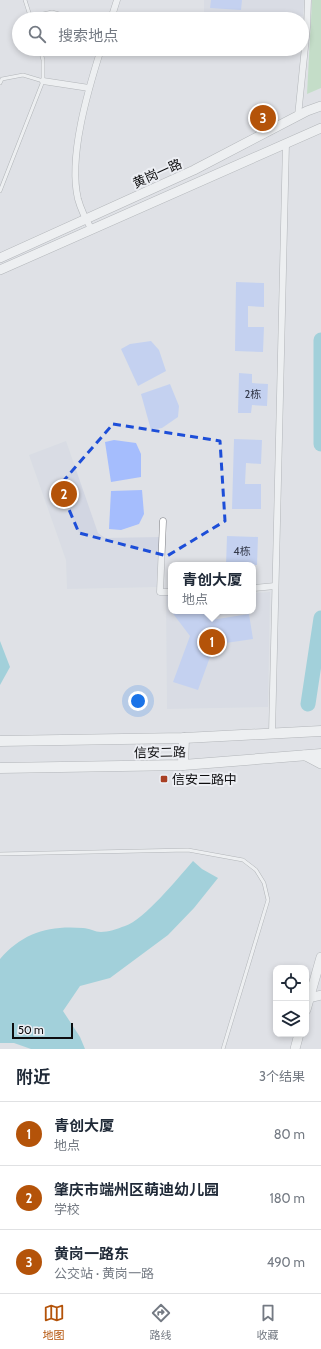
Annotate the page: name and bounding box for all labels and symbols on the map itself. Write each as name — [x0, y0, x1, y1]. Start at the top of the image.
pin: 3 — [250, 103, 276, 133]
street label: 黄岗一路 — [130, 155, 184, 191]
house number: 2栋 — [245, 387, 261, 401]
pin: 2 — [51, 479, 77, 509]
house number: 4栋 — [233, 544, 251, 558]
pin: 1 — [199, 627, 225, 657]
your location — [128, 691, 148, 711]
street label: 信安二路 — [134, 744, 186, 760]
place label: 信安二路中 — [172, 771, 237, 787]
marker: 信安二路中 — [159, 774, 169, 784]
scale bar — [12, 1021, 73, 1040]

